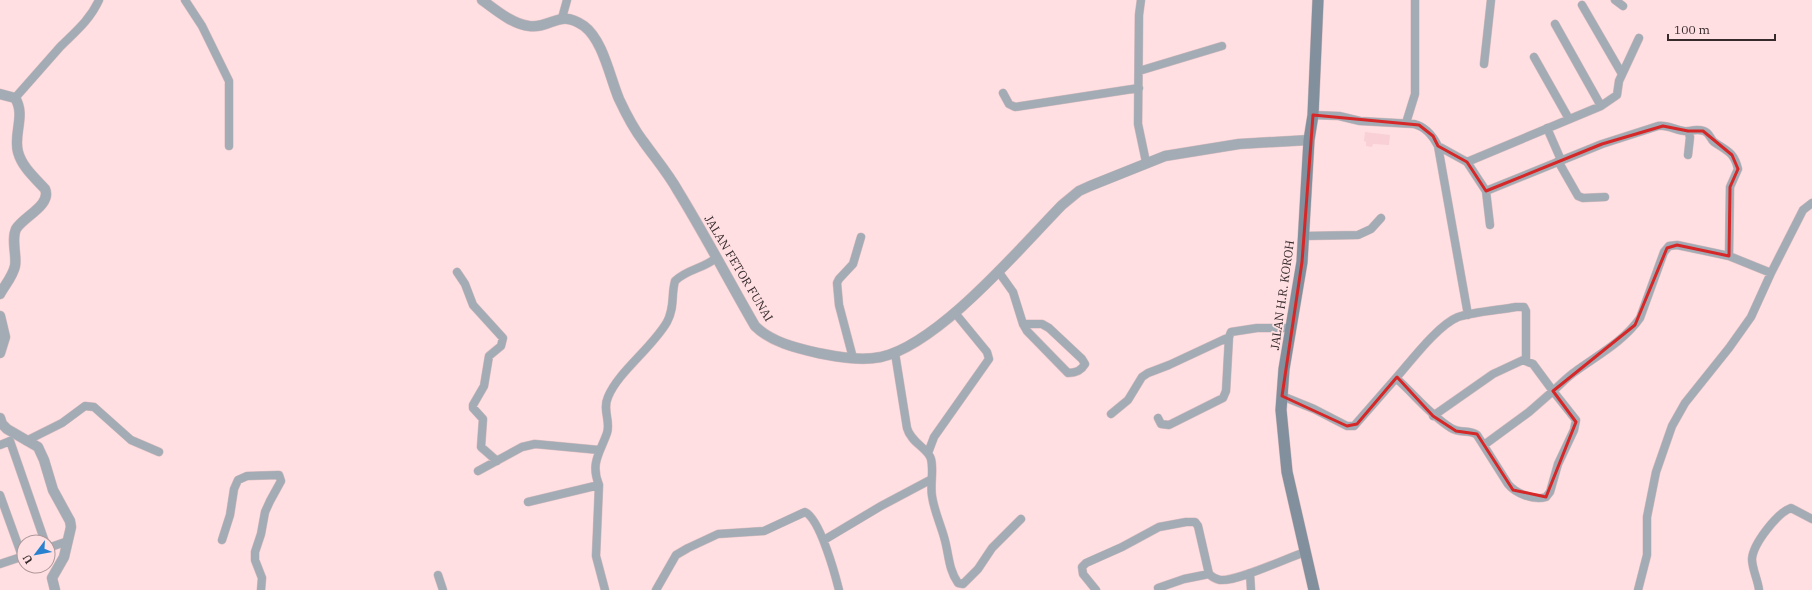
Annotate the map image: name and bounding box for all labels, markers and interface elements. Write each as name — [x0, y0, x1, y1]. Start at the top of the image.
scale bar — [1668, 16, 1775, 42]
text: 100 m — [1674, 22, 1710, 37]
street label: JALAN FETOR FUNAI — [701, 212, 777, 324]
street label: JALAN H.R. KOROH — [1267, 239, 1297, 351]
north arrow — [16, 534, 56, 574]
text: U — [19, 552, 36, 567]

